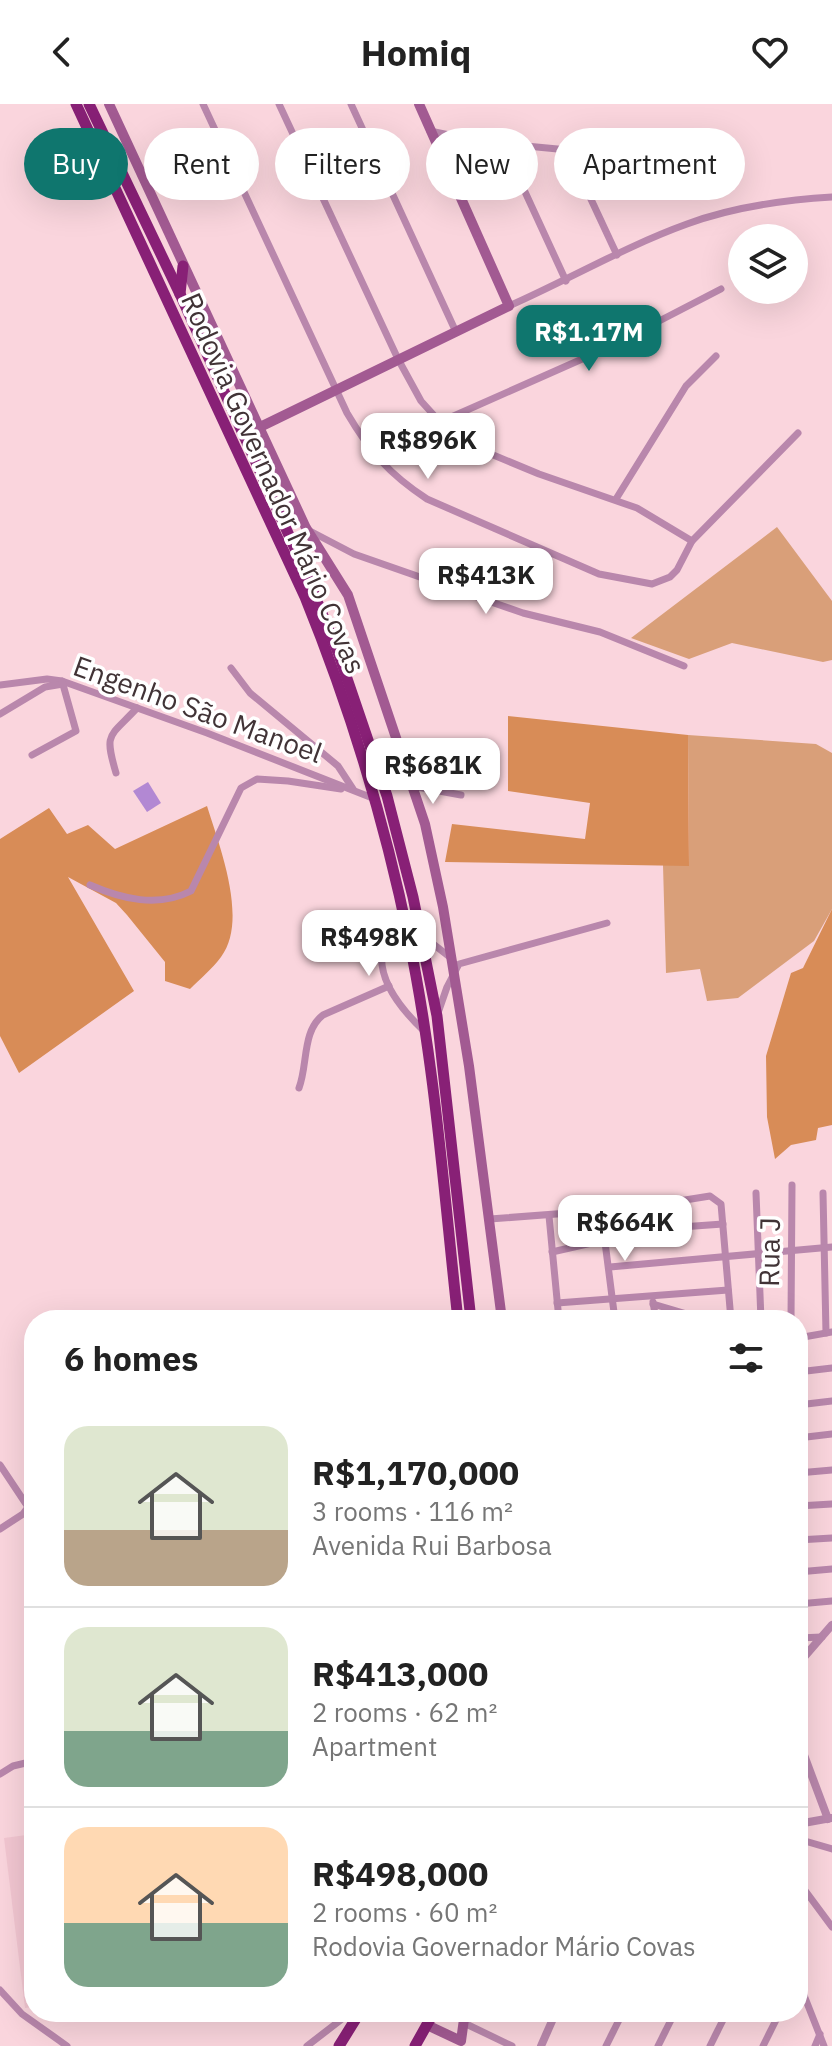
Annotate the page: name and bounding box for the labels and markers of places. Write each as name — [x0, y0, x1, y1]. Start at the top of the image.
pin: R$1.17M — [515, 305, 663, 373]
pin: R$896K — [363, 413, 493, 481]
pin: R$413K — [421, 548, 551, 616]
pin: R$681K — [368, 738, 498, 806]
pin: R$498K — [304, 910, 434, 978]
pin: R$664K — [560, 1195, 690, 1263]

